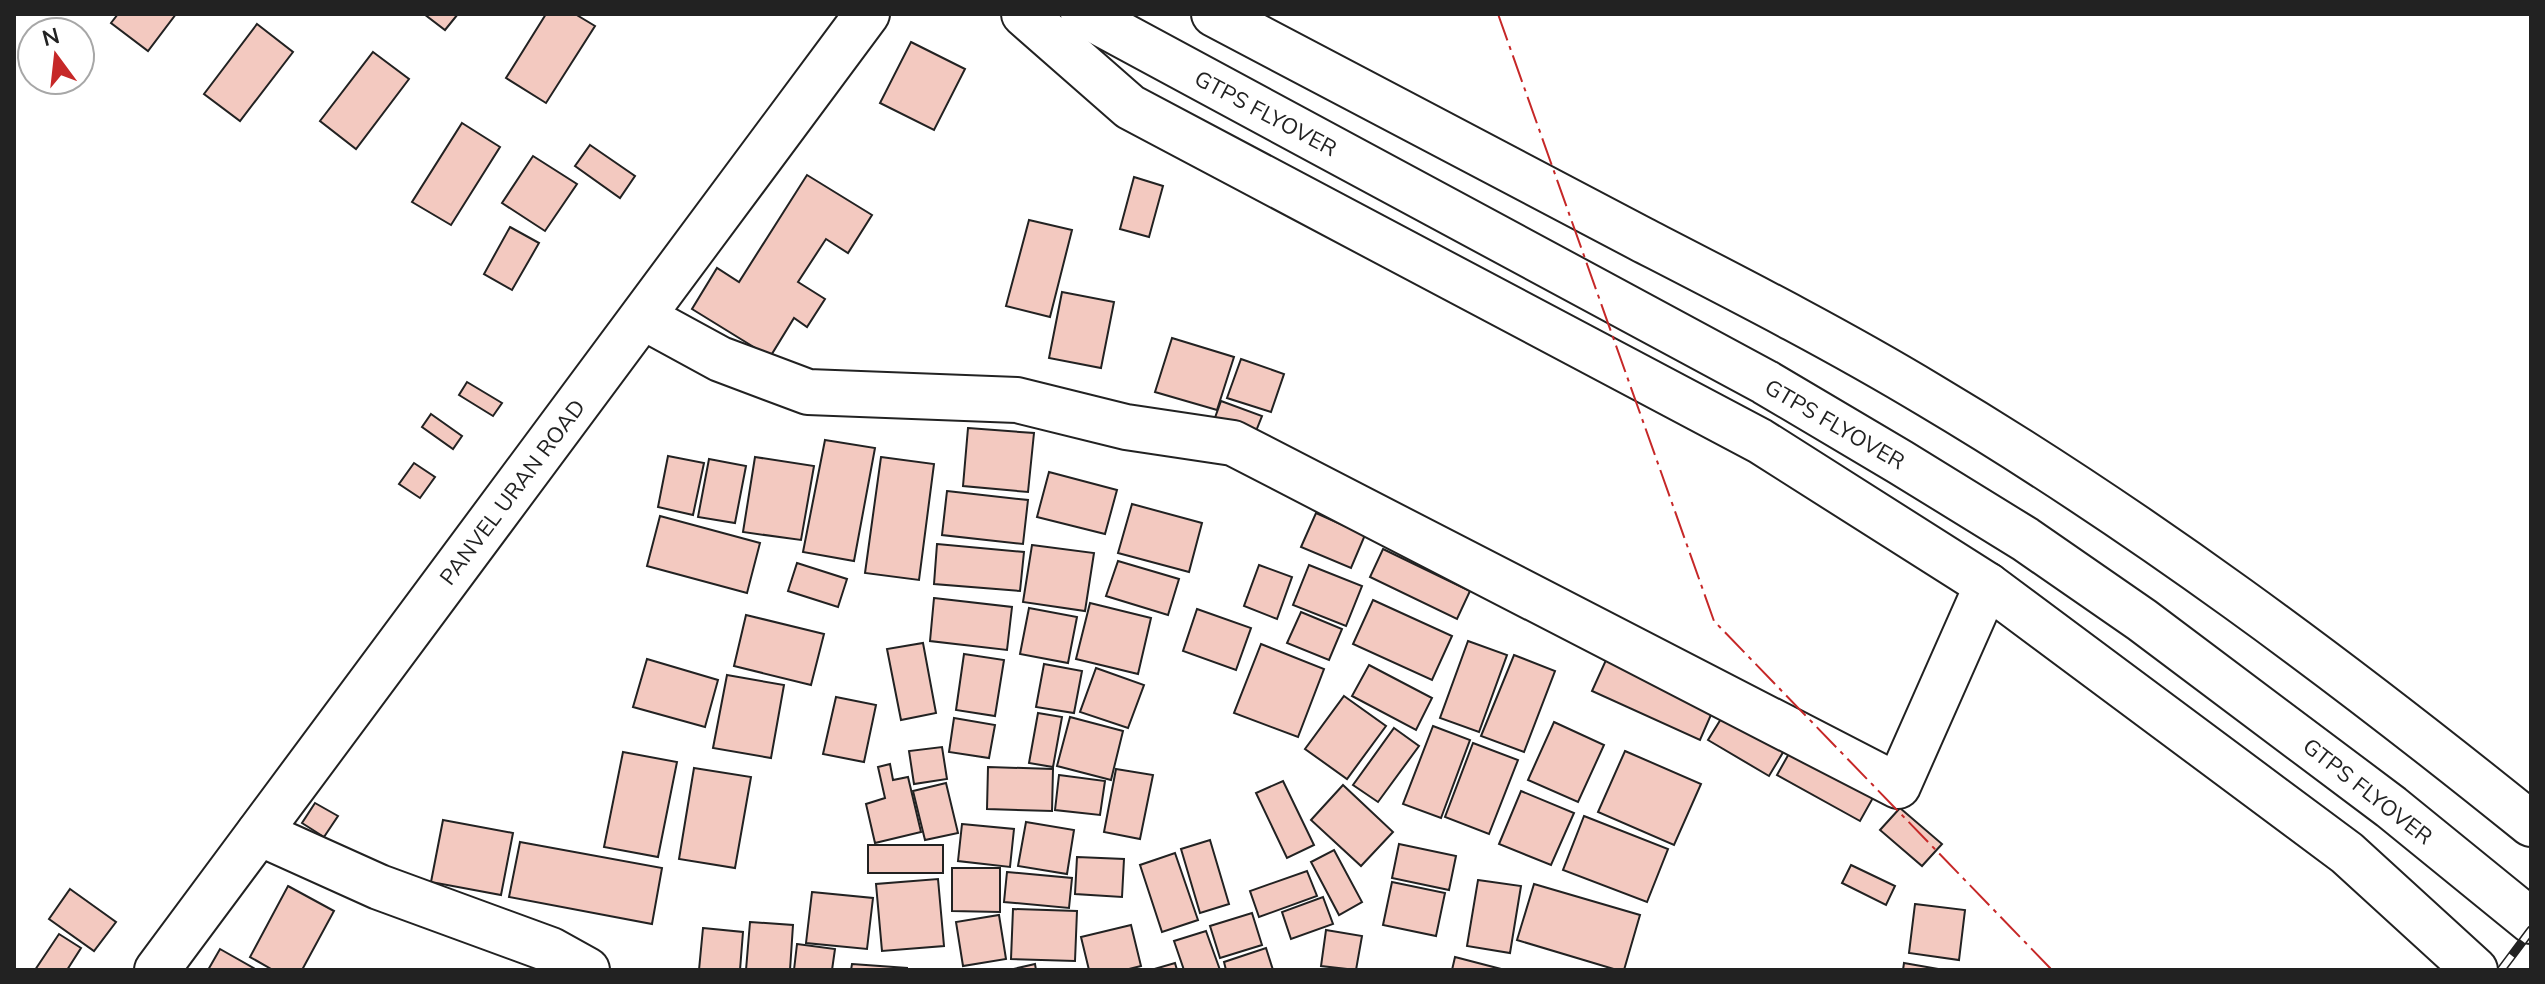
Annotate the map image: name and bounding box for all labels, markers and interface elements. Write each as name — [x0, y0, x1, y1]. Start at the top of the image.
north arrow — [16, 16, 96, 96]
text: N — [39, 21, 62, 52]
street label: GTPS FLYOVER — [1190, 64, 1342, 162]
street label: GTPS FLYOVER — [1760, 373, 1910, 475]
street label: PANVEL URAN ROAD — [433, 394, 591, 590]
street label: GTPS FLYOVER — [2297, 732, 2439, 850]

